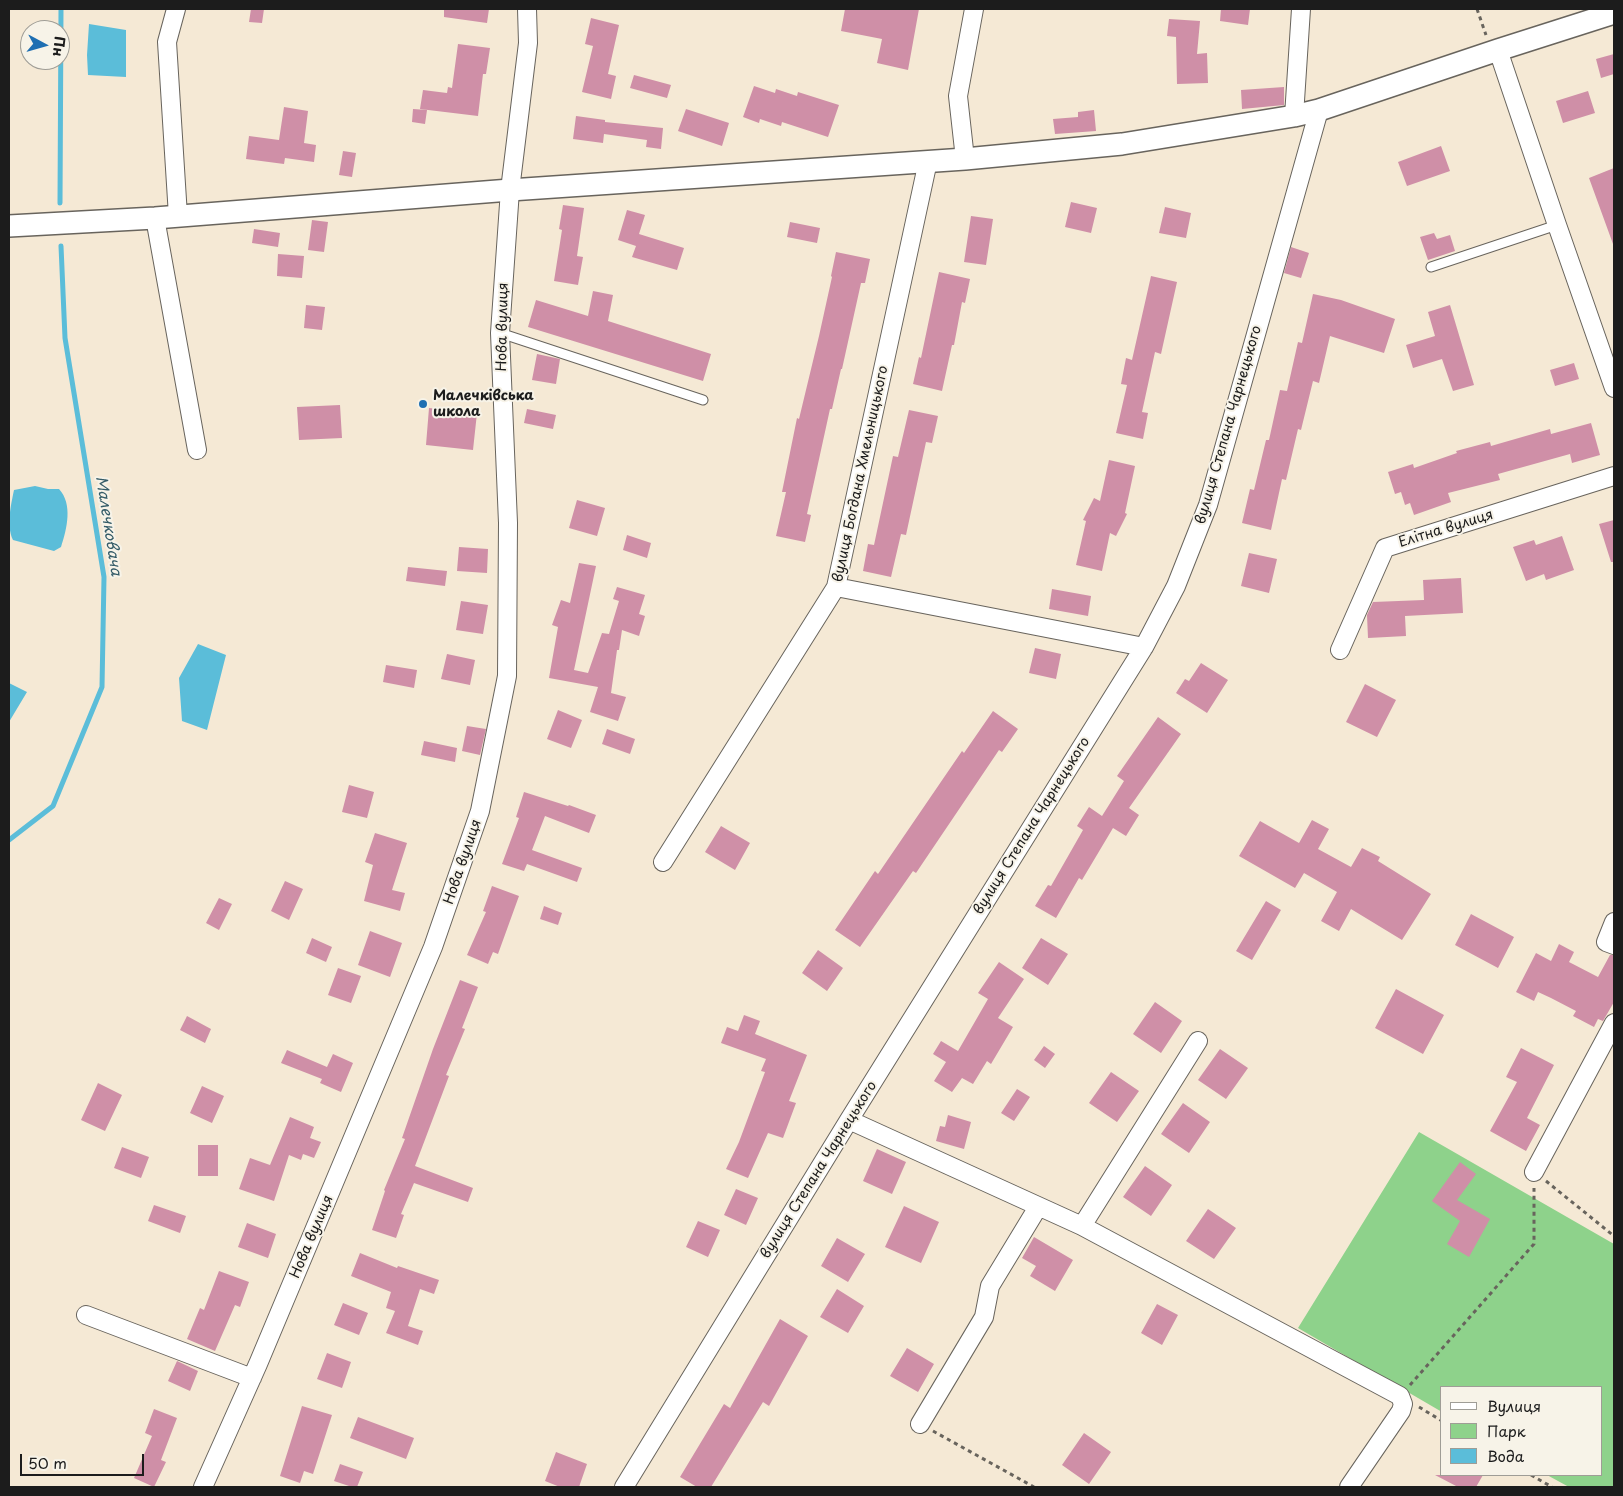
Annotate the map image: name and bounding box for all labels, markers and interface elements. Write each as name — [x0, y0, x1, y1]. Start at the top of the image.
north arrow — [20, 20, 70, 70]
text: Пн — [48, 35, 71, 58]
street label: Нова вулиця — [494, 282, 512, 372]
street label: вулиця Степана Чарнецького — [1193, 324, 1265, 526]
street label: вулиця Богдана Хмельницького — [830, 364, 892, 584]
place label: Малечківська школа — [433, 388, 534, 421]
marker: Малечківська школа — [417, 398, 429, 410]
water label: Малечковача — [91, 475, 125, 577]
street label: Елітна вулиця — [1397, 507, 1495, 551]
street label: вулиця Степана Чарнецького — [970, 734, 1094, 918]
street label: Нова вулиця — [441, 817, 485, 907]
street label: вулиця Степана Чарнецького — [757, 1078, 881, 1262]
street label: Нова вулиця — [287, 1193, 337, 1281]
legend — [1440, 1386, 1603, 1476]
text: Вулиця — [1487, 1394, 1541, 1417]
text: Парк — [1487, 1419, 1526, 1442]
scale bar — [22, 1444, 146, 1476]
text: Вода — [1487, 1444, 1524, 1467]
text: 50 m — [28, 1451, 67, 1474]

